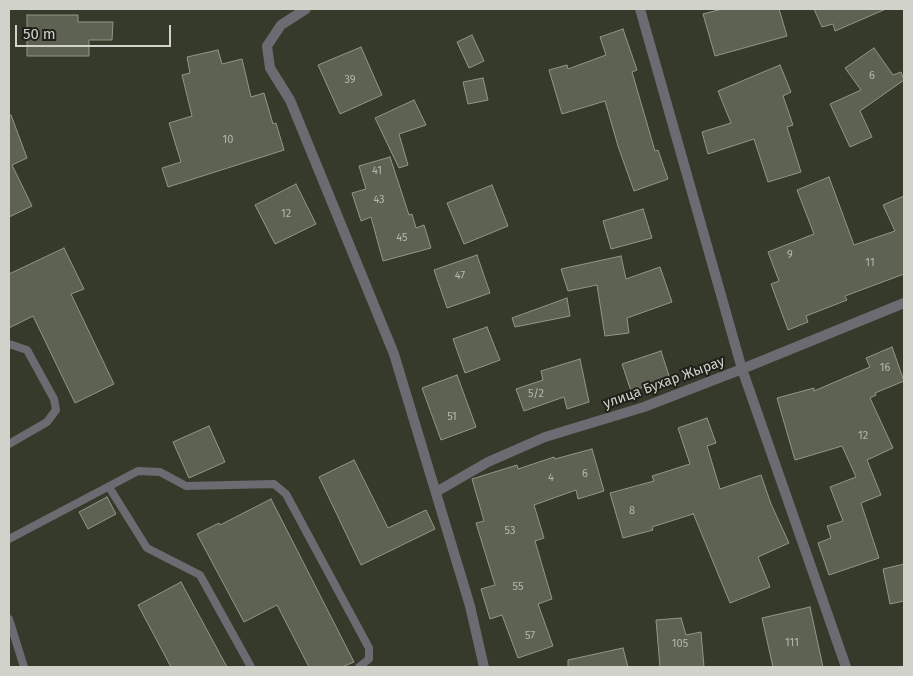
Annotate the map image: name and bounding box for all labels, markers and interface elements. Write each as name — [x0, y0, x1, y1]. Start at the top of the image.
scale bar — [18, 15, 174, 47]
text: 50 m — [23, 25, 56, 43]
house number: 6 — [869, 69, 875, 83]
house number: 39 — [344, 73, 356, 87]
house number: 10 — [223, 133, 233, 147]
house number: 41 — [372, 164, 382, 178]
house number: 43 — [373, 193, 385, 207]
house number: 12 — [281, 207, 291, 221]
house number: 45 — [396, 231, 408, 245]
house number: 9 — [787, 248, 793, 262]
house number: 11 — [865, 256, 875, 270]
house number: 47 — [455, 269, 465, 283]
street label: улица Бухар Жырау — [601, 353, 727, 413]
house number: 16 — [880, 361, 890, 375]
house number: 5/2 — [528, 387, 544, 401]
house number: 51 — [447, 410, 457, 424]
house number: 12 — [858, 429, 868, 443]
house number: 6 — [582, 467, 588, 481]
house number: 4 — [548, 471, 554, 485]
house number: 8 — [629, 504, 635, 518]
house number: 53 — [505, 524, 515, 538]
house number: 55 — [513, 580, 523, 594]
house number: 57 — [525, 629, 535, 643]
house number: 111 — [785, 636, 799, 650]
house number: 105 — [672, 637, 688, 651]

